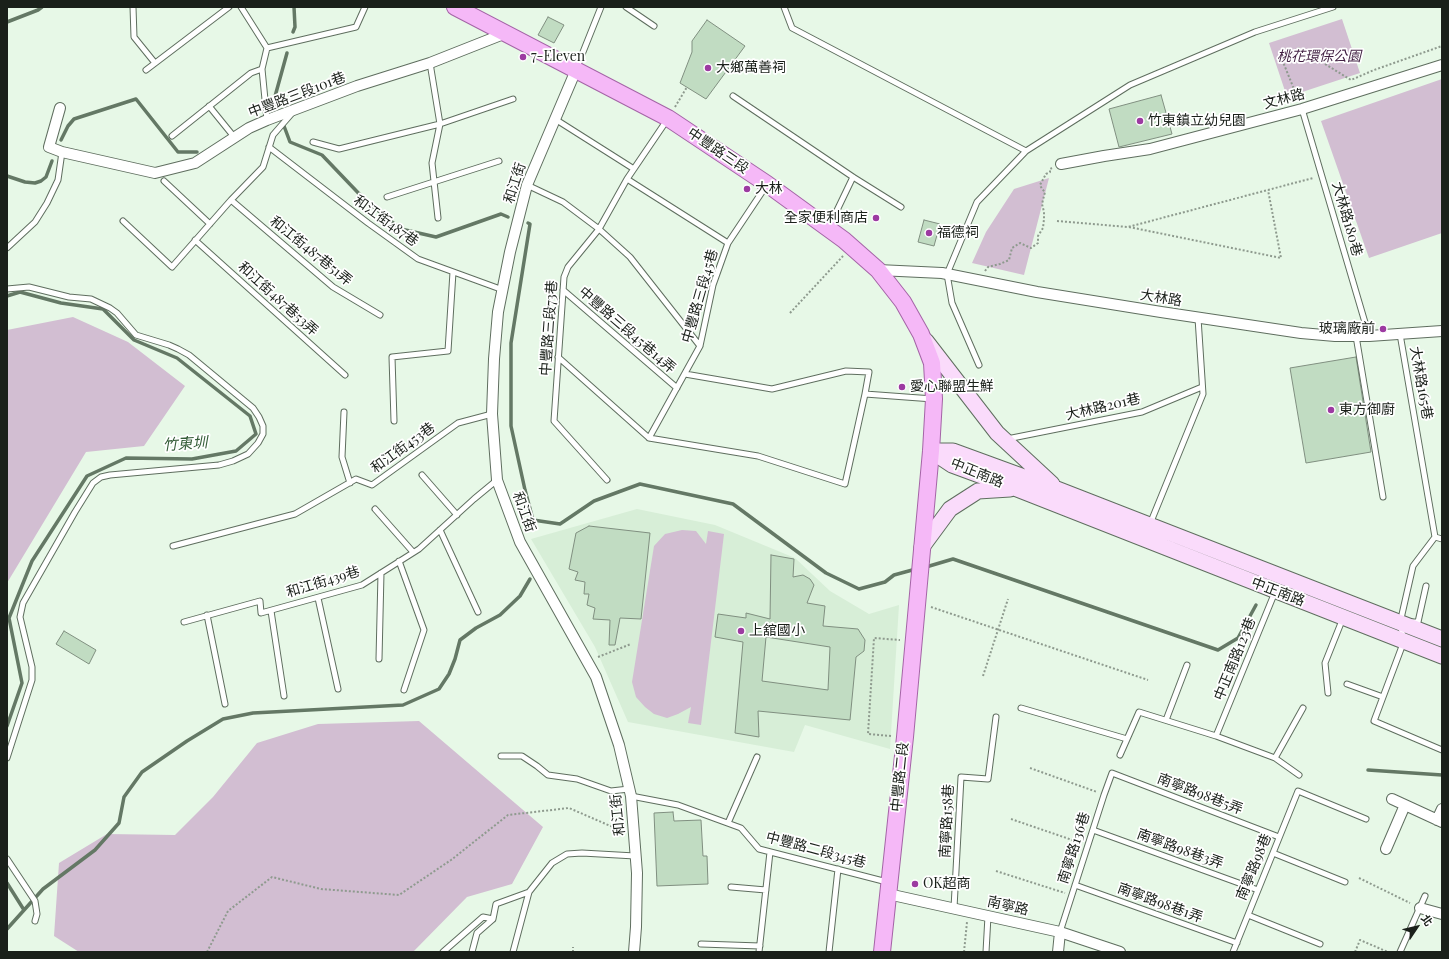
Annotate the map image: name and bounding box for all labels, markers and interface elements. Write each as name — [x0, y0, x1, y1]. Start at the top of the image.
place label: 7-Eleven — [531, 49, 585, 65]
park label: 桃花環保公園 — [1277, 49, 1361, 65]
marker: 7-Eleven — [518, 52, 528, 62]
place label: 大鄉萬善祠 — [716, 60, 786, 76]
marker: 大鄉萬善祠 — [703, 63, 713, 73]
street label: 中豐路三段101巷 — [246, 69, 348, 121]
street label: 文林路 — [1262, 85, 1306, 113]
place label: 竹東鎮立幼兒園 — [1148, 113, 1246, 129]
marker: 竹東鎮立幼兒園 — [1135, 116, 1145, 126]
street label: 中豐路三段 — [684, 124, 752, 178]
street label: 和江街 — [501, 160, 529, 206]
street label: 大林路180巷 — [1328, 180, 1366, 258]
place label: 大林 — [755, 181, 783, 197]
marker: 大林 — [742, 184, 752, 194]
street label: 和江街487巷 — [350, 192, 422, 250]
place label: 全家便利商店 — [784, 210, 868, 226]
street label: 和江街487巷51弄 — [267, 213, 355, 289]
marker: 全家便利商店 — [871, 213, 881, 223]
place label: 福德祠 — [937, 225, 979, 241]
marker: 福德祠 — [924, 228, 934, 238]
street label: 中豐路三段45巷 — [679, 247, 721, 345]
street label: 和江街487巷53弄 — [234, 259, 322, 339]
street label: 中豐路三段73巷 — [537, 280, 561, 376]
street label: 中豐路三段45巷14弄 — [575, 283, 679, 377]
street label: 大林路 — [1139, 286, 1183, 310]
place label: 玻璃廠前 — [1319, 321, 1375, 337]
marker: 玻璃廠前 — [1378, 324, 1388, 334]
street label: 大林路165巷 — [1406, 345, 1436, 421]
place label: 愛心聯盟生鮮 — [910, 379, 994, 395]
marker: 愛心聯盟生鮮 — [897, 382, 907, 392]
street label: 大林路201巷 — [1064, 390, 1142, 424]
place label: 東方御廚 — [1339, 402, 1395, 418]
marker: 東方御廚 — [1326, 405, 1336, 415]
street label: 和江街453巷 — [368, 419, 438, 477]
water label: 竹東圳 — [162, 433, 208, 455]
street label: 中正南路 — [948, 455, 1006, 491]
street label: 和江街 — [509, 489, 539, 535]
street label: 和江街439巷 — [284, 563, 362, 601]
street label: 中正南路 — [1249, 574, 1307, 610]
street label: 中正南路123巷 — [1211, 615, 1259, 703]
place label: 上舘國小 — [749, 623, 805, 639]
marker: 上舘國小 — [736, 626, 746, 636]
street label: 中豐路二段 — [888, 741, 912, 813]
street label: 南寧路98巷5弄 — [1155, 770, 1245, 818]
street label: 南寧路158巷 — [937, 784, 957, 858]
street label: 和江街 — [607, 793, 629, 837]
street label: 南寧路136巷 — [1055, 810, 1093, 886]
street label: 南寧路98巷3弄 — [1135, 826, 1225, 872]
street label: 中豐路二段345巷 — [764, 829, 868, 871]
street label: 南寧路98巷 — [1233, 831, 1275, 903]
place label: OK超商 — [923, 876, 970, 892]
marker: OK超商 — [910, 879, 920, 889]
street label: 南寧路98巷1弄 — [1115, 880, 1205, 926]
street label: 南寧路 — [986, 893, 1030, 919]
north arrow — [1397, 907, 1437, 947]
text: 北 — [1418, 911, 1437, 929]

